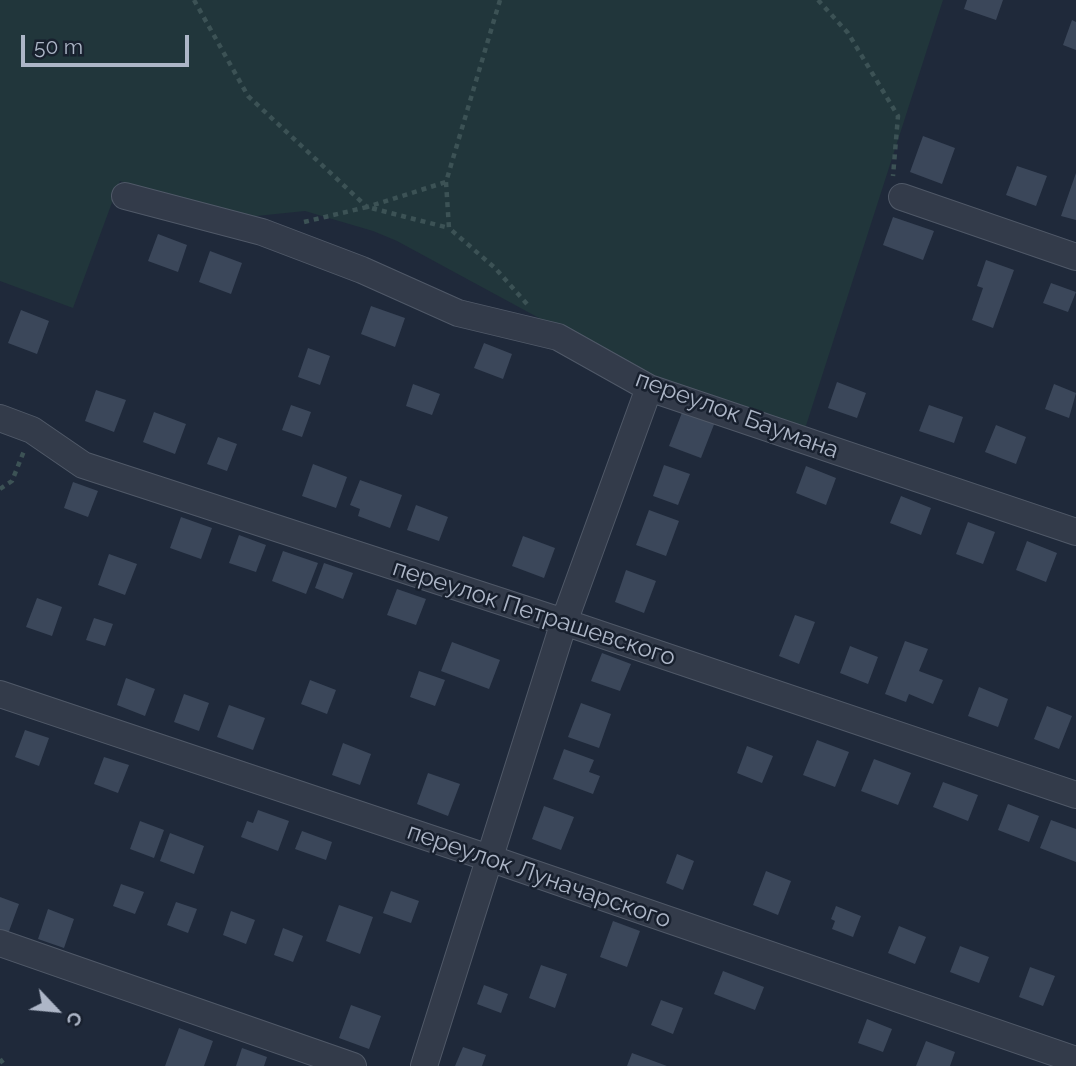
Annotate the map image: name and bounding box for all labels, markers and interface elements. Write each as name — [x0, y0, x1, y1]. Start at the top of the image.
scale bar — [24, 21, 192, 65]
text: 50 m — [34, 34, 83, 59]
street label: переулок Баумана — [631, 365, 843, 465]
street label: переулок Петрашевского — [389, 554, 679, 672]
street label: переулок Луначарского — [403, 817, 675, 935]
north arrow — [21, 975, 91, 1045]
text: С — [62, 1009, 88, 1030]

